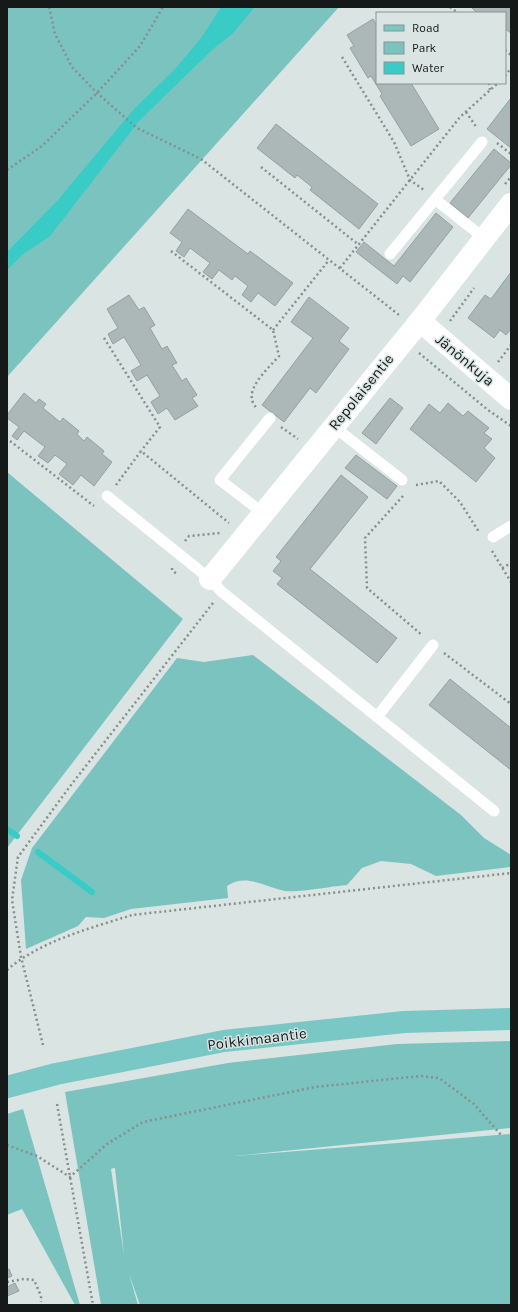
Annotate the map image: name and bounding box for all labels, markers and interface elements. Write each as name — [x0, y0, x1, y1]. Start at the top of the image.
legend — [376, 12, 506, 84]
text: Road — [412, 21, 440, 35]
text: Park — [412, 41, 437, 55]
text: Water — [412, 61, 445, 75]
street label: Jänönkuja — [432, 330, 498, 390]
street label: Repolaisentie — [325, 350, 397, 434]
street label: Poikkimaantie — [206, 1024, 308, 1054]

